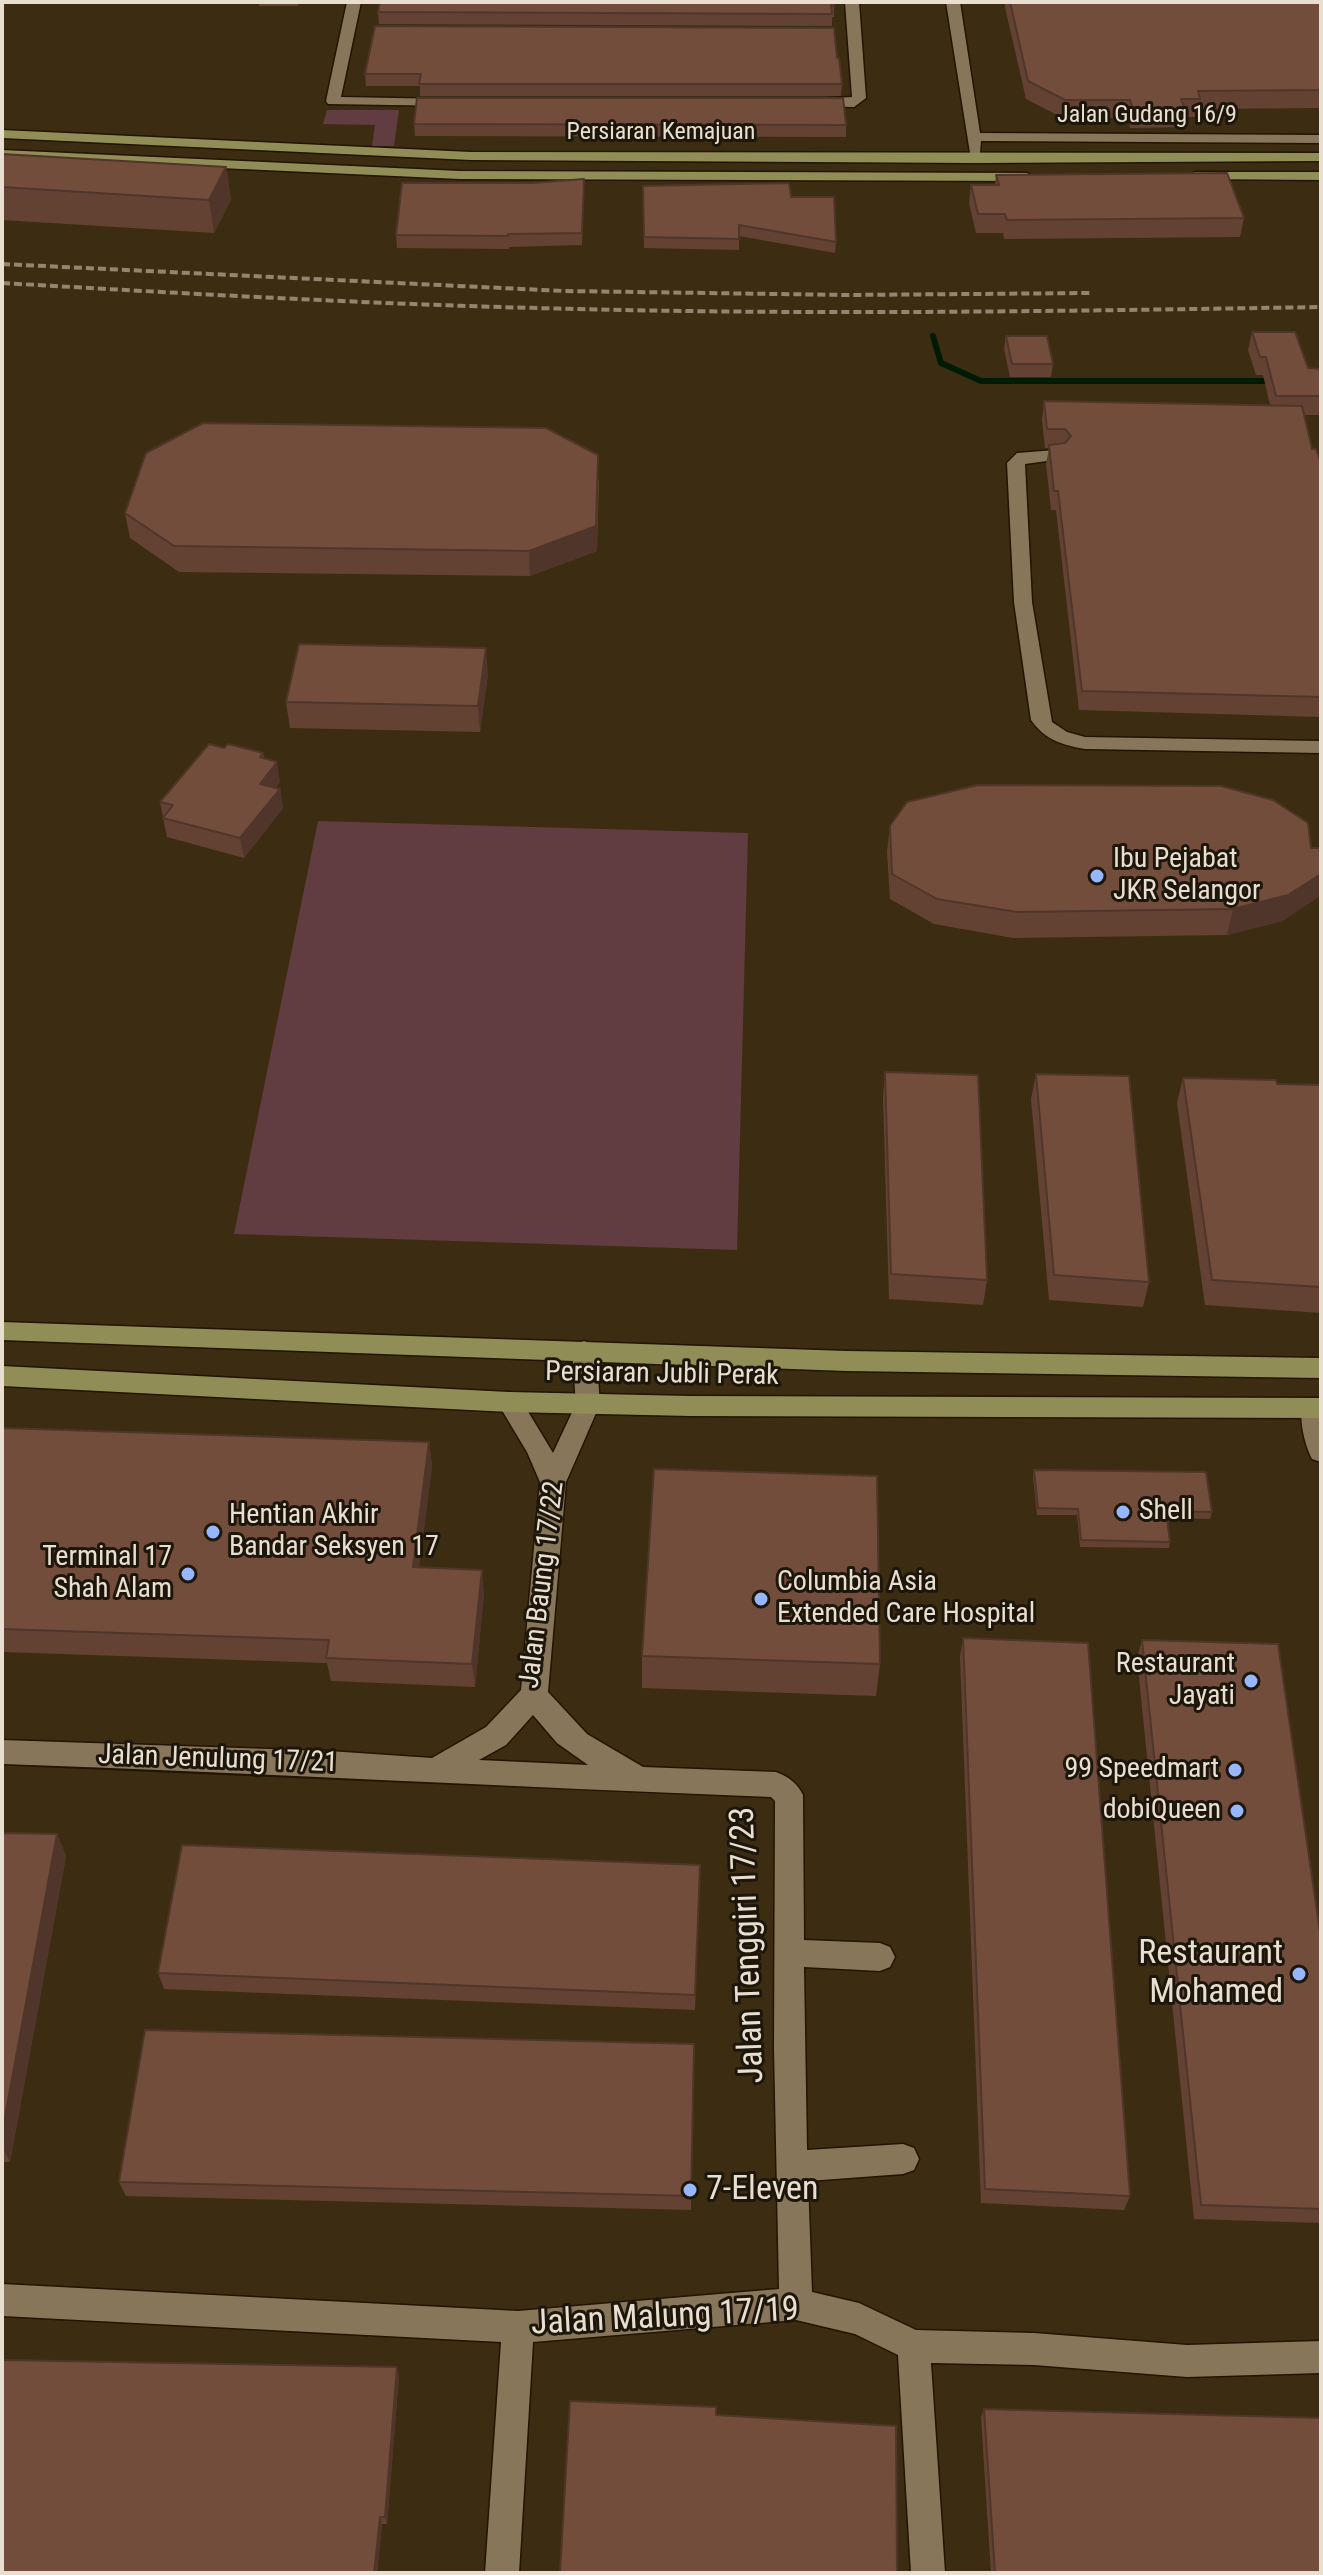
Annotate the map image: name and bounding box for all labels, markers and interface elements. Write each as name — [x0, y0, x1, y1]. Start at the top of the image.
street label: Jalan Gudang 16/9 — [1057, 102, 1237, 130]
street label: Persiaran Kemajuan — [567, 119, 755, 147]
place label: Ibu Pejabat JKR Selangor — [1113, 843, 1261, 909]
marker: Ibu Pejabat JKR Selangor — [1088, 867, 1106, 885]
street label: Persiaran Jubli Perak — [545, 1356, 779, 1394]
street label: Jalan Baung 17/22 — [514, 1479, 572, 1691]
place label: Shell — [1139, 1495, 1193, 1529]
place label: Hentian Akhir Bandar Seksyen 17 — [229, 1499, 439, 1565]
marker: Shell — [1114, 1503, 1132, 1521]
marker: Hentian Akhir Bandar Seksyen 17 — [204, 1523, 222, 1541]
place label: Terminal 17 Shah Alam — [42, 1541, 172, 1607]
marker: Terminal 17 Shah Alam — [179, 1565, 197, 1583]
place label: Columbia Asia Extended Care Hospital — [777, 1566, 1035, 1632]
marker: Columbia Asia Extended Care Hospital — [752, 1590, 770, 1608]
place label: Restaurant Jayati — [1116, 1648, 1235, 1714]
marker: Restaurant Jayati — [1242, 1672, 1260, 1690]
street label: Jalan Jenulung 17/21 — [98, 1739, 338, 1781]
place label: 99 Speedmart — [1064, 1753, 1219, 1787]
marker: 99 Speedmart — [1226, 1761, 1244, 1779]
place label: dobiQueen — [1103, 1794, 1221, 1828]
marker: dobiQueen — [1228, 1802, 1246, 1820]
street label: Jalan Tenggiri 17/23 — [724, 1806, 774, 2084]
place label: Restaurant Mohamed — [1138, 1934, 1283, 2014]
marker: Restaurant Mohamed — [1290, 1965, 1308, 1983]
place label: 7-Eleven — [706, 2170, 818, 2210]
marker: 7-Eleven — [681, 2181, 699, 2199]
street label: Jalan Malung 17/19 — [530, 2291, 800, 2345]

